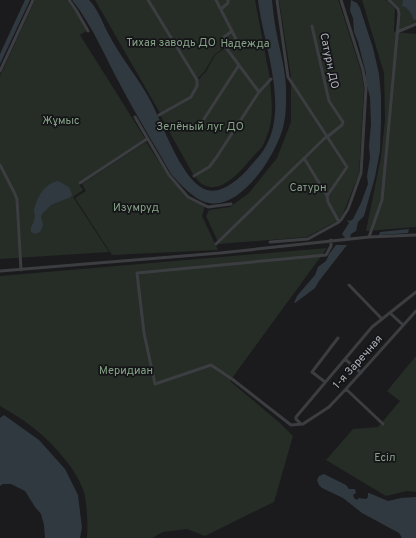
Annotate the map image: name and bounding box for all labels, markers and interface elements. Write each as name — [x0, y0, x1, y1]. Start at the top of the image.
street label: Сатурн ДО — [316, 32, 342, 90]
park label: Тихая заводь ДО — [126, 36, 216, 50]
park label: Надежда — [220, 37, 270, 51]
park label: Жұмыс — [42, 114, 80, 128]
park label: Зелёный луг ДО — [156, 120, 244, 134]
park label: Сатурн — [290, 181, 326, 195]
park label: Изумруд — [113, 201, 159, 215]
street label: 1-я Заречная — [330, 332, 386, 392]
park label: Меридиан — [99, 364, 153, 378]
park label: Есіл — [374, 451, 396, 465]

